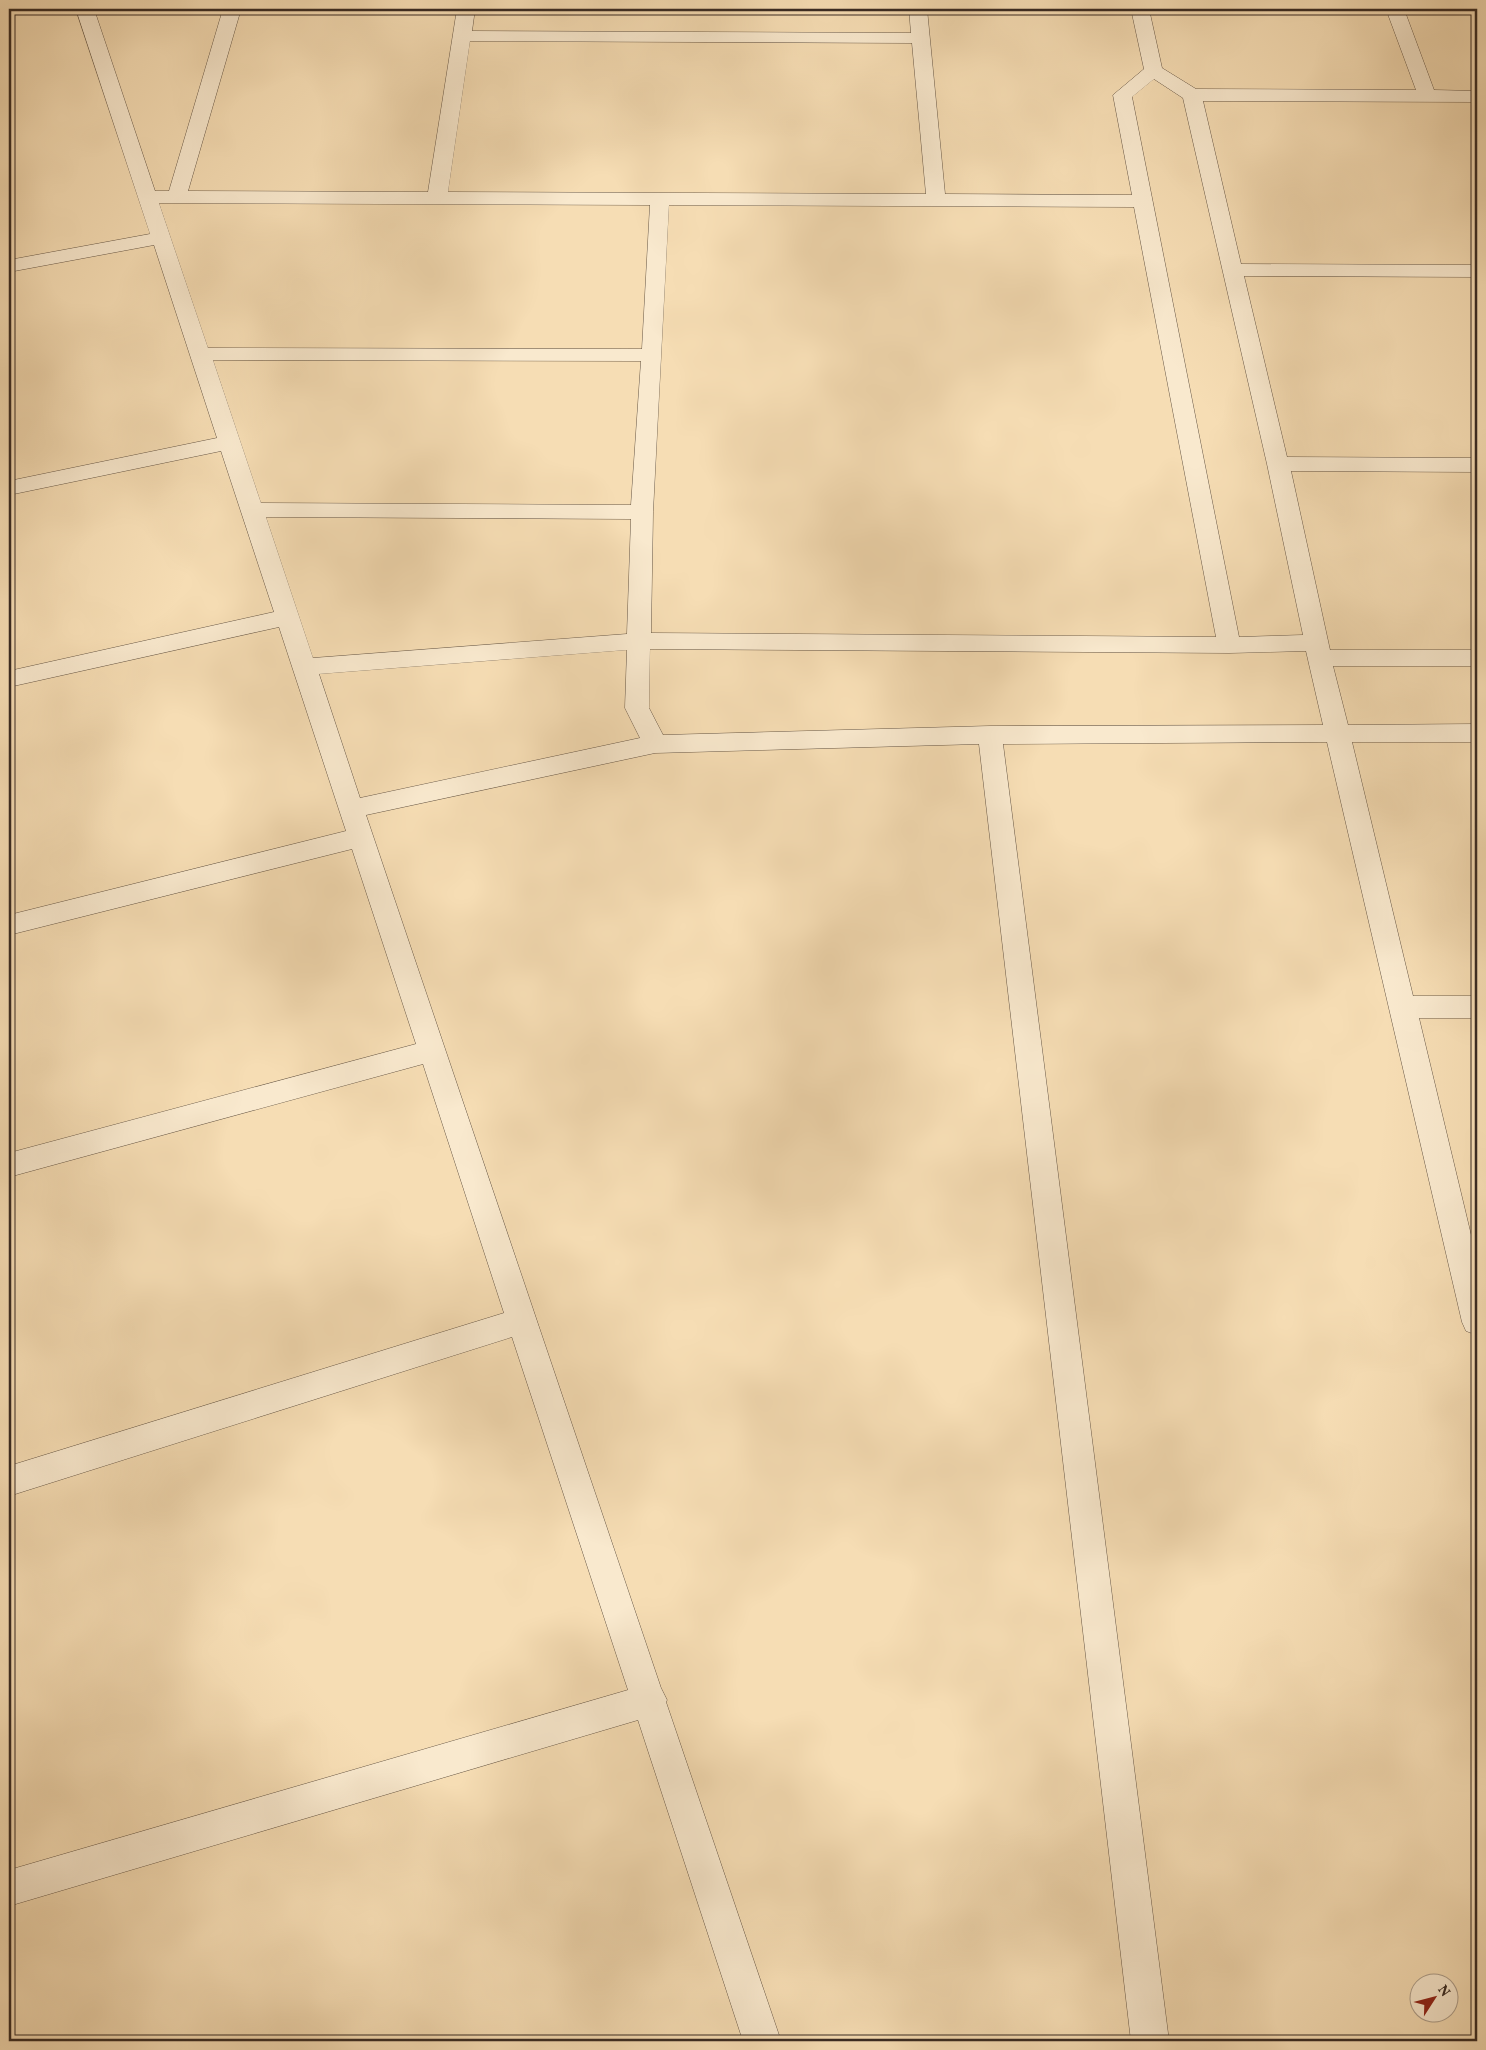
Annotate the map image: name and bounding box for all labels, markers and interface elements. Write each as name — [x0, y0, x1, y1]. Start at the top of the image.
north arrow — [1408, 1972, 1458, 2022]
text: N — [1433, 1982, 1454, 2001]

